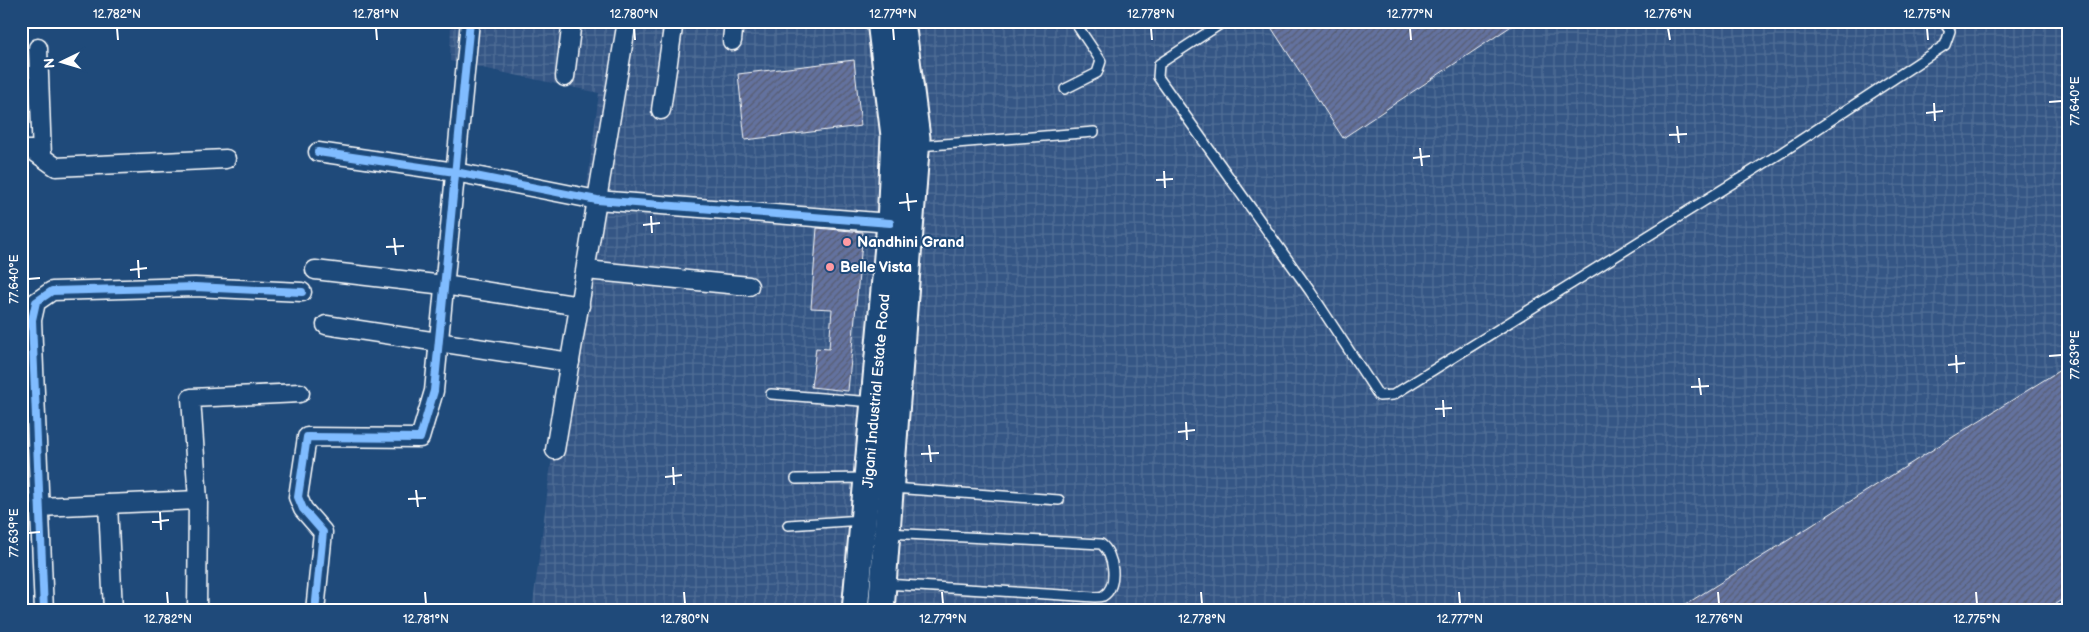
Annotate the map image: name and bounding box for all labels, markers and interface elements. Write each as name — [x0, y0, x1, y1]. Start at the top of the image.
text: 12.782°N — [93, 7, 141, 22]
text: 12.781°N — [353, 7, 399, 22]
text: 12.780°N — [610, 7, 658, 22]
text: 12.779°N — [869, 7, 917, 22]
text: 12.778°N — [1127, 7, 1175, 22]
text: 12.777°N — [1387, 7, 1433, 22]
text: 12.776°N — [1644, 7, 1692, 22]
text: 12.775°N — [1903, 7, 1951, 22]
north arrow — [38, 38, 88, 88]
text: N — [41, 57, 58, 69]
text: 77.640°E — [2068, 76, 2083, 126]
place label: Nandhini Grand — [857, 233, 964, 252]
marker: Nandhini Grand — [841, 236, 853, 248]
text: 77.640°E — [7, 254, 22, 304]
place label: Belle Vista — [840, 258, 912, 277]
marker: Belle Vista — [824, 261, 836, 273]
street label: Jigani Industrial Estate Road — [859, 293, 894, 489]
text: 77.639°E — [2068, 330, 2083, 380]
text: 77.639°E — [7, 508, 22, 558]
text: 12.782°N — [144, 612, 192, 627]
text: 12.781°N — [403, 612, 449, 627]
text: 12.780°N — [661, 612, 709, 627]
text: 12.779°N — [919, 612, 967, 627]
text: 12.778°N — [1178, 612, 1226, 627]
text: 12.777°N — [1437, 612, 1483, 627]
text: 12.776°N — [1695, 612, 1743, 627]
text: 12.775°N — [1953, 612, 2001, 627]

